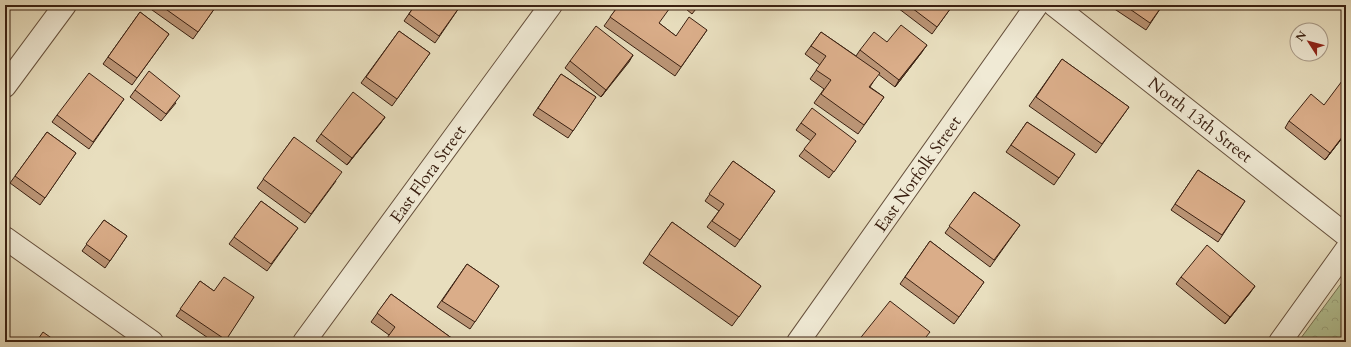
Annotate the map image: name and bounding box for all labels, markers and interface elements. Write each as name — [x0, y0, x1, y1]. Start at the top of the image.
north arrow — [1289, 22, 1329, 62]
text: N — [1292, 28, 1310, 45]
street label: North 13th Street — [1143, 72, 1258, 168]
street label: East Norfolk Street — [869, 111, 967, 237]
street label: East Flora Street — [385, 120, 472, 228]

